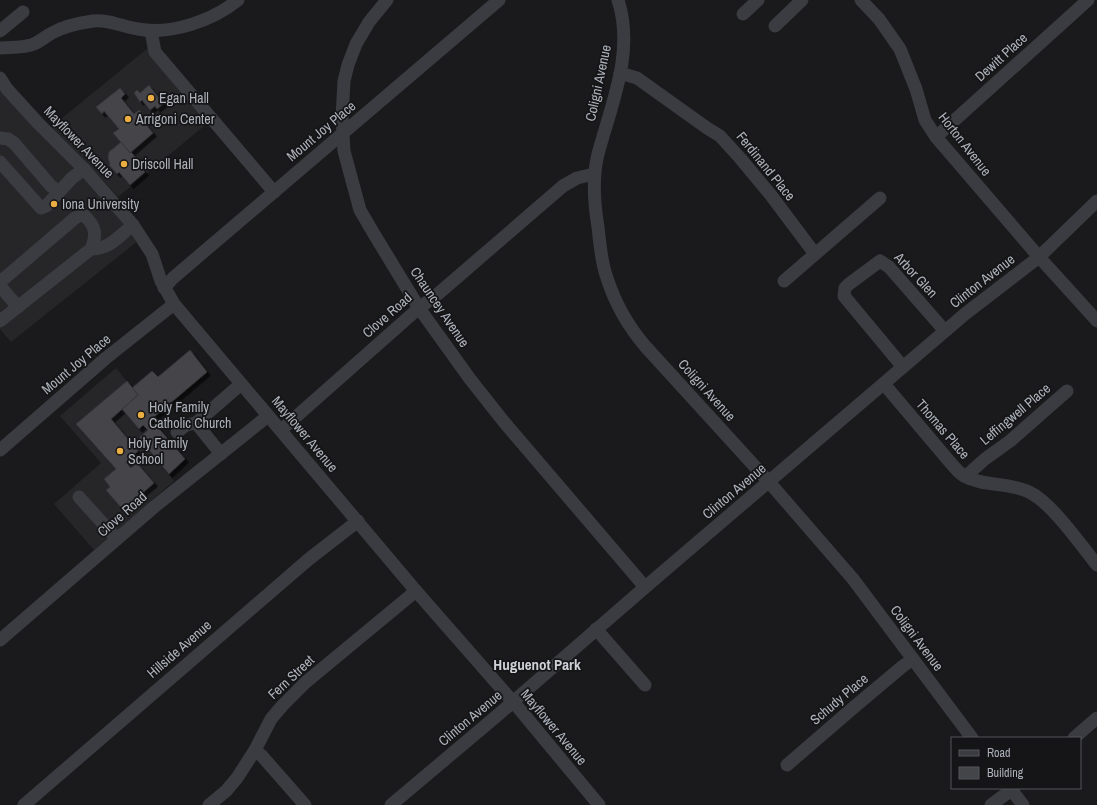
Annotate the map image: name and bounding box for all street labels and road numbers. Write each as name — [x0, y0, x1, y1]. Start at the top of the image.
street label: Dewitt Place — [971, 29, 1031, 85]
street label: Coligni Avenue — [581, 43, 615, 123]
street label: Mount Joy Place — [283, 97, 359, 165]
street label: Mayflower Avenue — [40, 102, 118, 182]
street label: Horton Avenue — [935, 109, 995, 179]
street label: Ferdinand Place — [733, 128, 799, 204]
street label: Arbor Glen — [890, 248, 942, 301]
street label: Clinton Avenue — [946, 250, 1018, 312]
street label: Chauncey Avenue — [407, 263, 473, 351]
street label: Clove Road — [358, 289, 416, 341]
street label: Mount Joy Place — [38, 330, 114, 398]
street label: Coligni Avenue — [674, 355, 740, 425]
street label: Leffingwell Place — [976, 379, 1054, 449]
street label: Mayflower Avenue — [268, 392, 342, 476]
street label: Thomas Place — [912, 395, 974, 463]
street label: Clinton Avenue — [698, 459, 770, 523]
street label: Clove Road — [93, 488, 151, 540]
street label: Coligni Avenue — [886, 602, 948, 674]
street label: Hillside Avenue — [143, 616, 215, 682]
street label: Fern Street — [264, 651, 318, 703]
street label: Schudy Place — [806, 670, 872, 728]
street label: Mayflower Avenue — [517, 685, 591, 769]
street label: Clinton Avenue — [434, 686, 506, 750]

